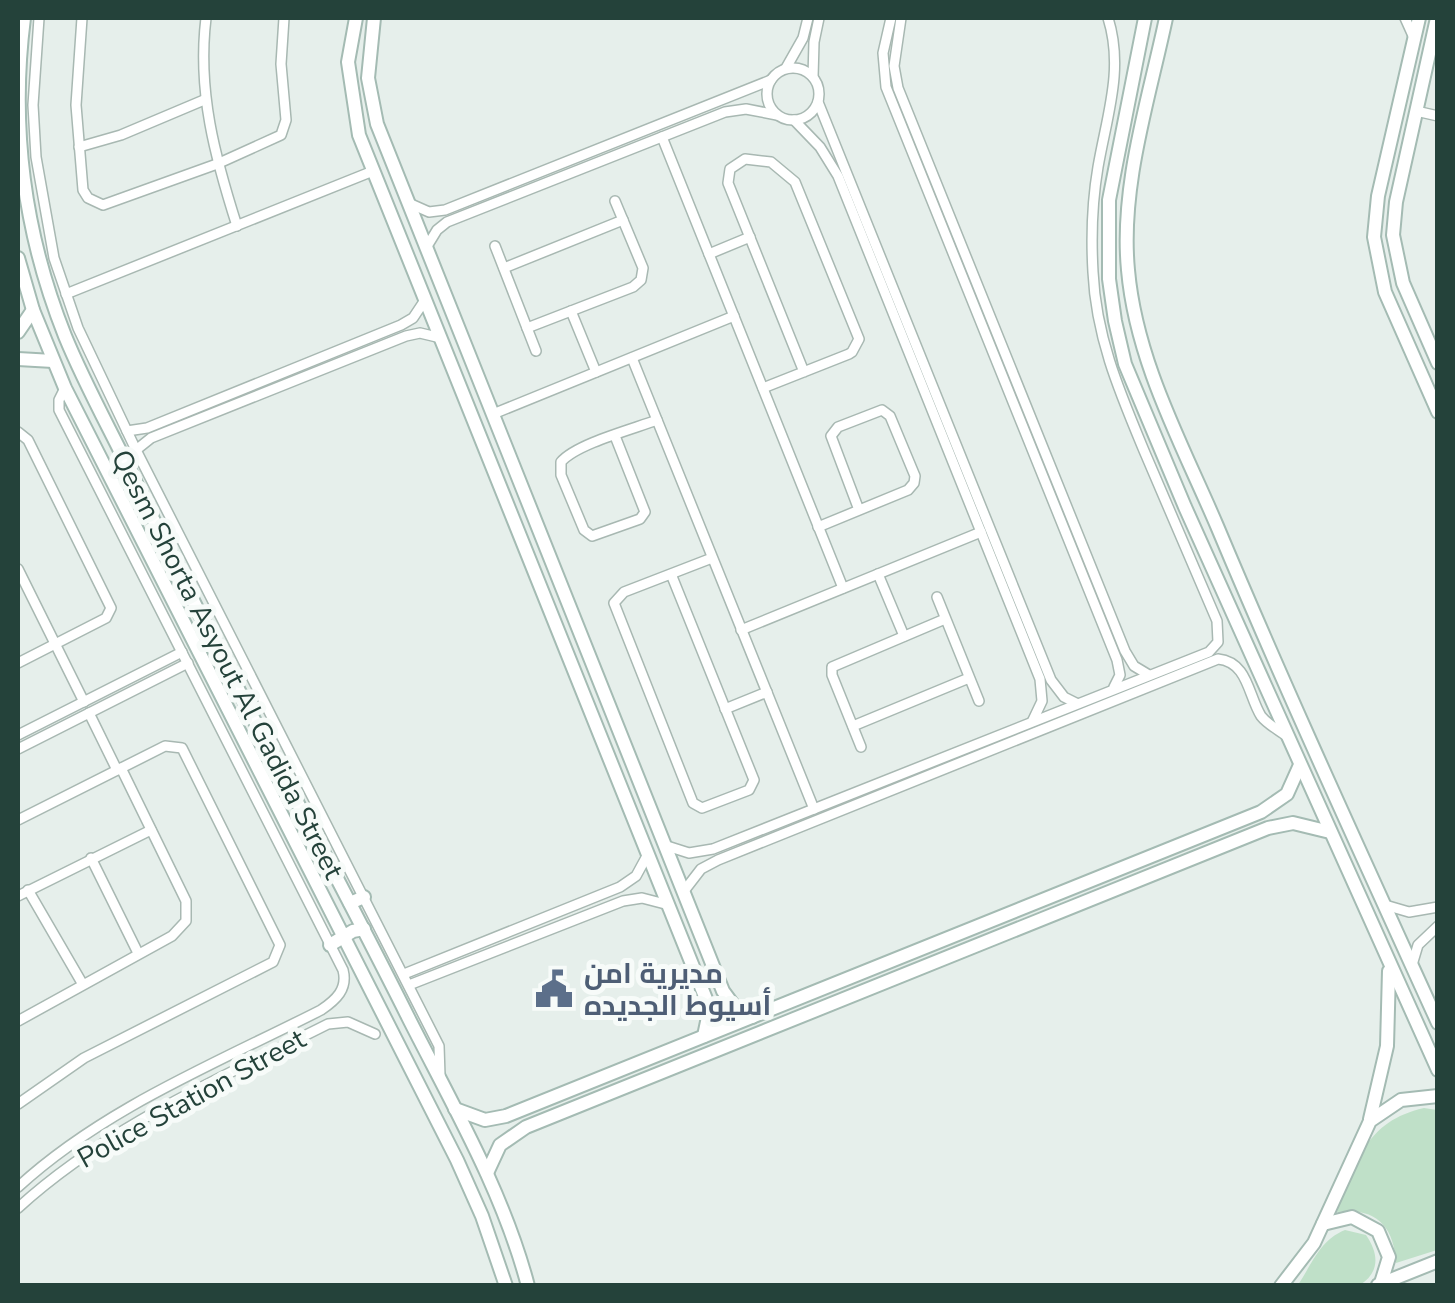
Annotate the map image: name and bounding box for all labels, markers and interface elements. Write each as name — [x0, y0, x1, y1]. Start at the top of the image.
street label: Qesm Shorta Asyout Al Gadida Street — [102, 443, 352, 886]
place label: مديرية امن أسيوط الجديده — [584, 955, 771, 1025]
public building icon: مديرية امن أسيوط الجديده — [533, 968, 575, 1010]
street label: Police Station Street — [71, 1020, 313, 1177]

